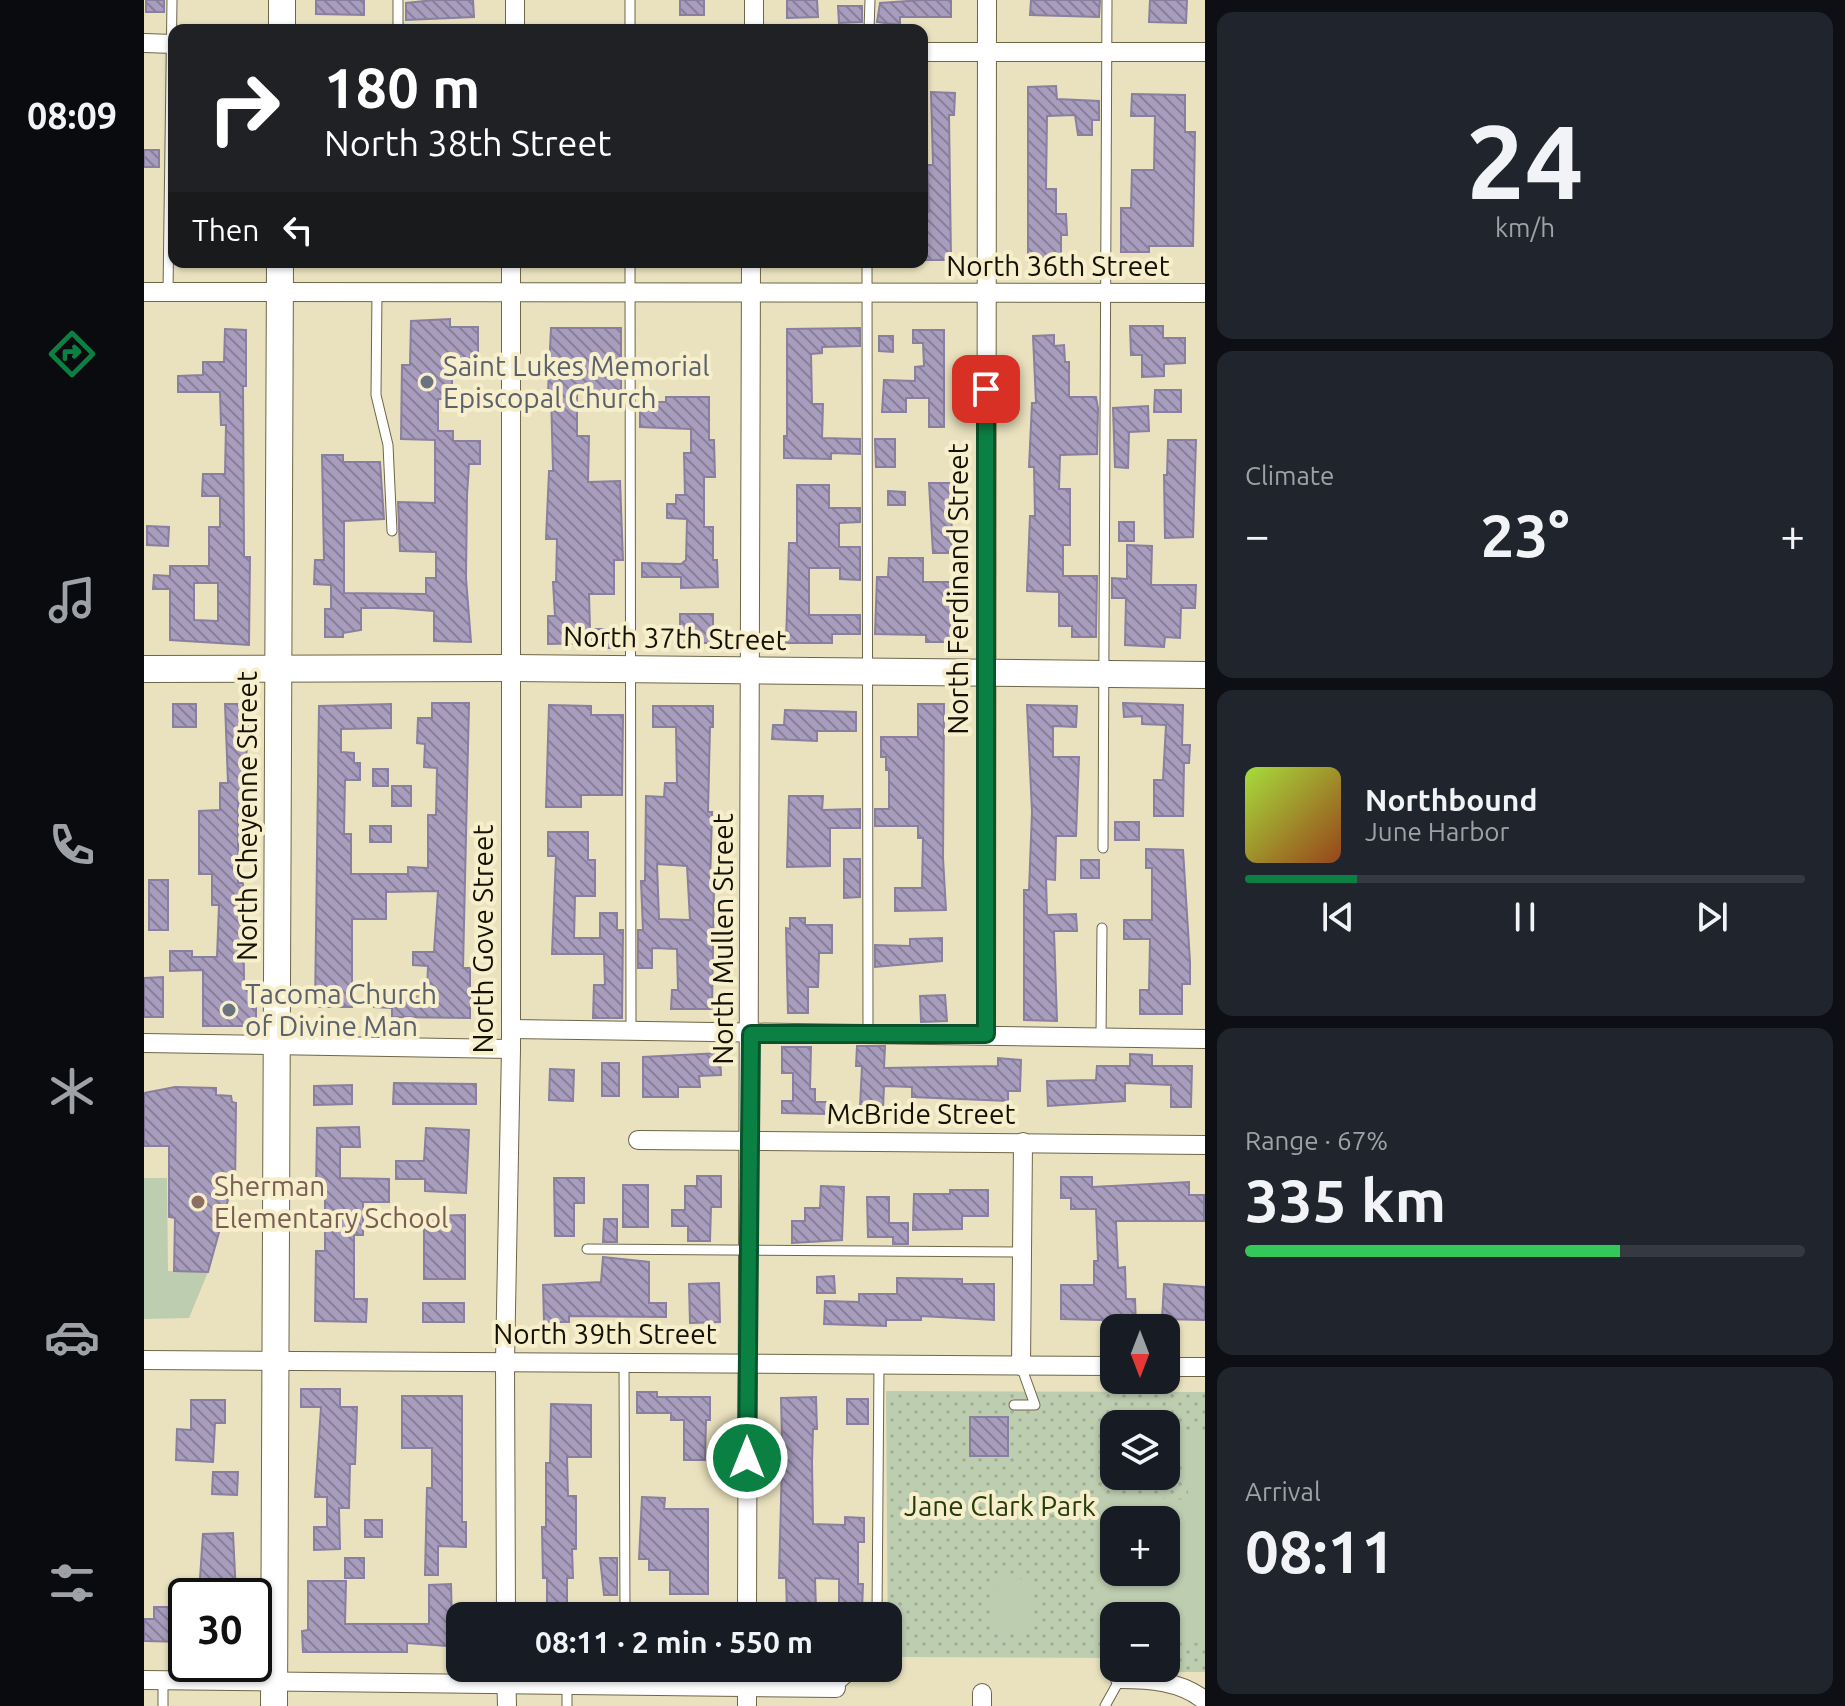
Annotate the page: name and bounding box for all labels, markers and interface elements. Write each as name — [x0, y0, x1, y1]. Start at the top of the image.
icon: right — [192, 56, 296, 160]
text: 180 m — [324, 56, 480, 119]
text: 08:09 — [27, 95, 117, 136]
text: 24 — [1466, 102, 1584, 219]
text: North 38th Street — [324, 122, 611, 163]
icon: left — [276, 208, 320, 252]
text: Then — [192, 213, 260, 247]
text: km/h — [1495, 213, 1555, 242]
street label: North 36th Street — [946, 250, 1170, 281]
icon: directions — [44, 326, 100, 382]
place label: Saint Lukes Memorial Episcopal Church — [443, 350, 710, 413]
pin — [952, 355, 1020, 423]
icon: arrive — [964, 367, 1008, 411]
marker: Saint Lukes Memorial Episcopal Church — [418, 373, 436, 391]
street label: North Ferdinand Street — [942, 443, 973, 735]
text: Climate — [1245, 461, 1334, 490]
text: 23° — [1481, 501, 1569, 568]
text: − — [1245, 510, 1270, 559]
text: + — [1780, 510, 1805, 559]
icon: music — [44, 572, 100, 628]
street label: North 37th Street — [563, 620, 787, 655]
street label: North Cheyenne Street — [231, 671, 262, 961]
text: Northbound — [1365, 783, 1537, 817]
street label: North Mullen Street — [707, 813, 738, 1065]
icon: phone — [44, 817, 100, 873]
text: June Harbor — [1365, 817, 1509, 846]
street label: North Gove Street — [467, 825, 498, 1053]
icon: previous — [1316, 895, 1360, 939]
icon: pause — [1503, 895, 1547, 939]
icon: next — [1690, 895, 1734, 939]
place label: Tacoma Church of Divine Man — [245, 978, 437, 1041]
marker: Tacoma Church of Divine Man — [220, 1001, 238, 1019]
icon: climate — [44, 1063, 100, 1119]
street label: McBride Street — [827, 1098, 1015, 1129]
text: Range · 67% — [1245, 1126, 1388, 1155]
text: 335 km — [1245, 1166, 1446, 1233]
place label: Sherman Elementary School — [214, 1170, 448, 1233]
marker: Sherman Elementary School — [189, 1193, 207, 1211]
icon: car — [44, 1309, 100, 1365]
north arrow — [1100, 1314, 1180, 1394]
map controls — [1100, 1314, 1180, 1682]
street label: North 39th Street — [493, 1318, 717, 1349]
button: layers — [1100, 1410, 1180, 1490]
position arrow — [705, 1416, 789, 1500]
text: Arrival — [1245, 1477, 1321, 1506]
park label: Jane Clark Park — [904, 1490, 1096, 1521]
button: + — [1100, 1506, 1180, 1586]
text: 08:11 — [1245, 1517, 1395, 1584]
icon: filters — [44, 1555, 100, 1611]
speed limit sign: 30 — [168, 1578, 272, 1682]
button: − — [1100, 1602, 1180, 1682]
text: 08:11 · 2 min · 550 m — [535, 1625, 813, 1659]

